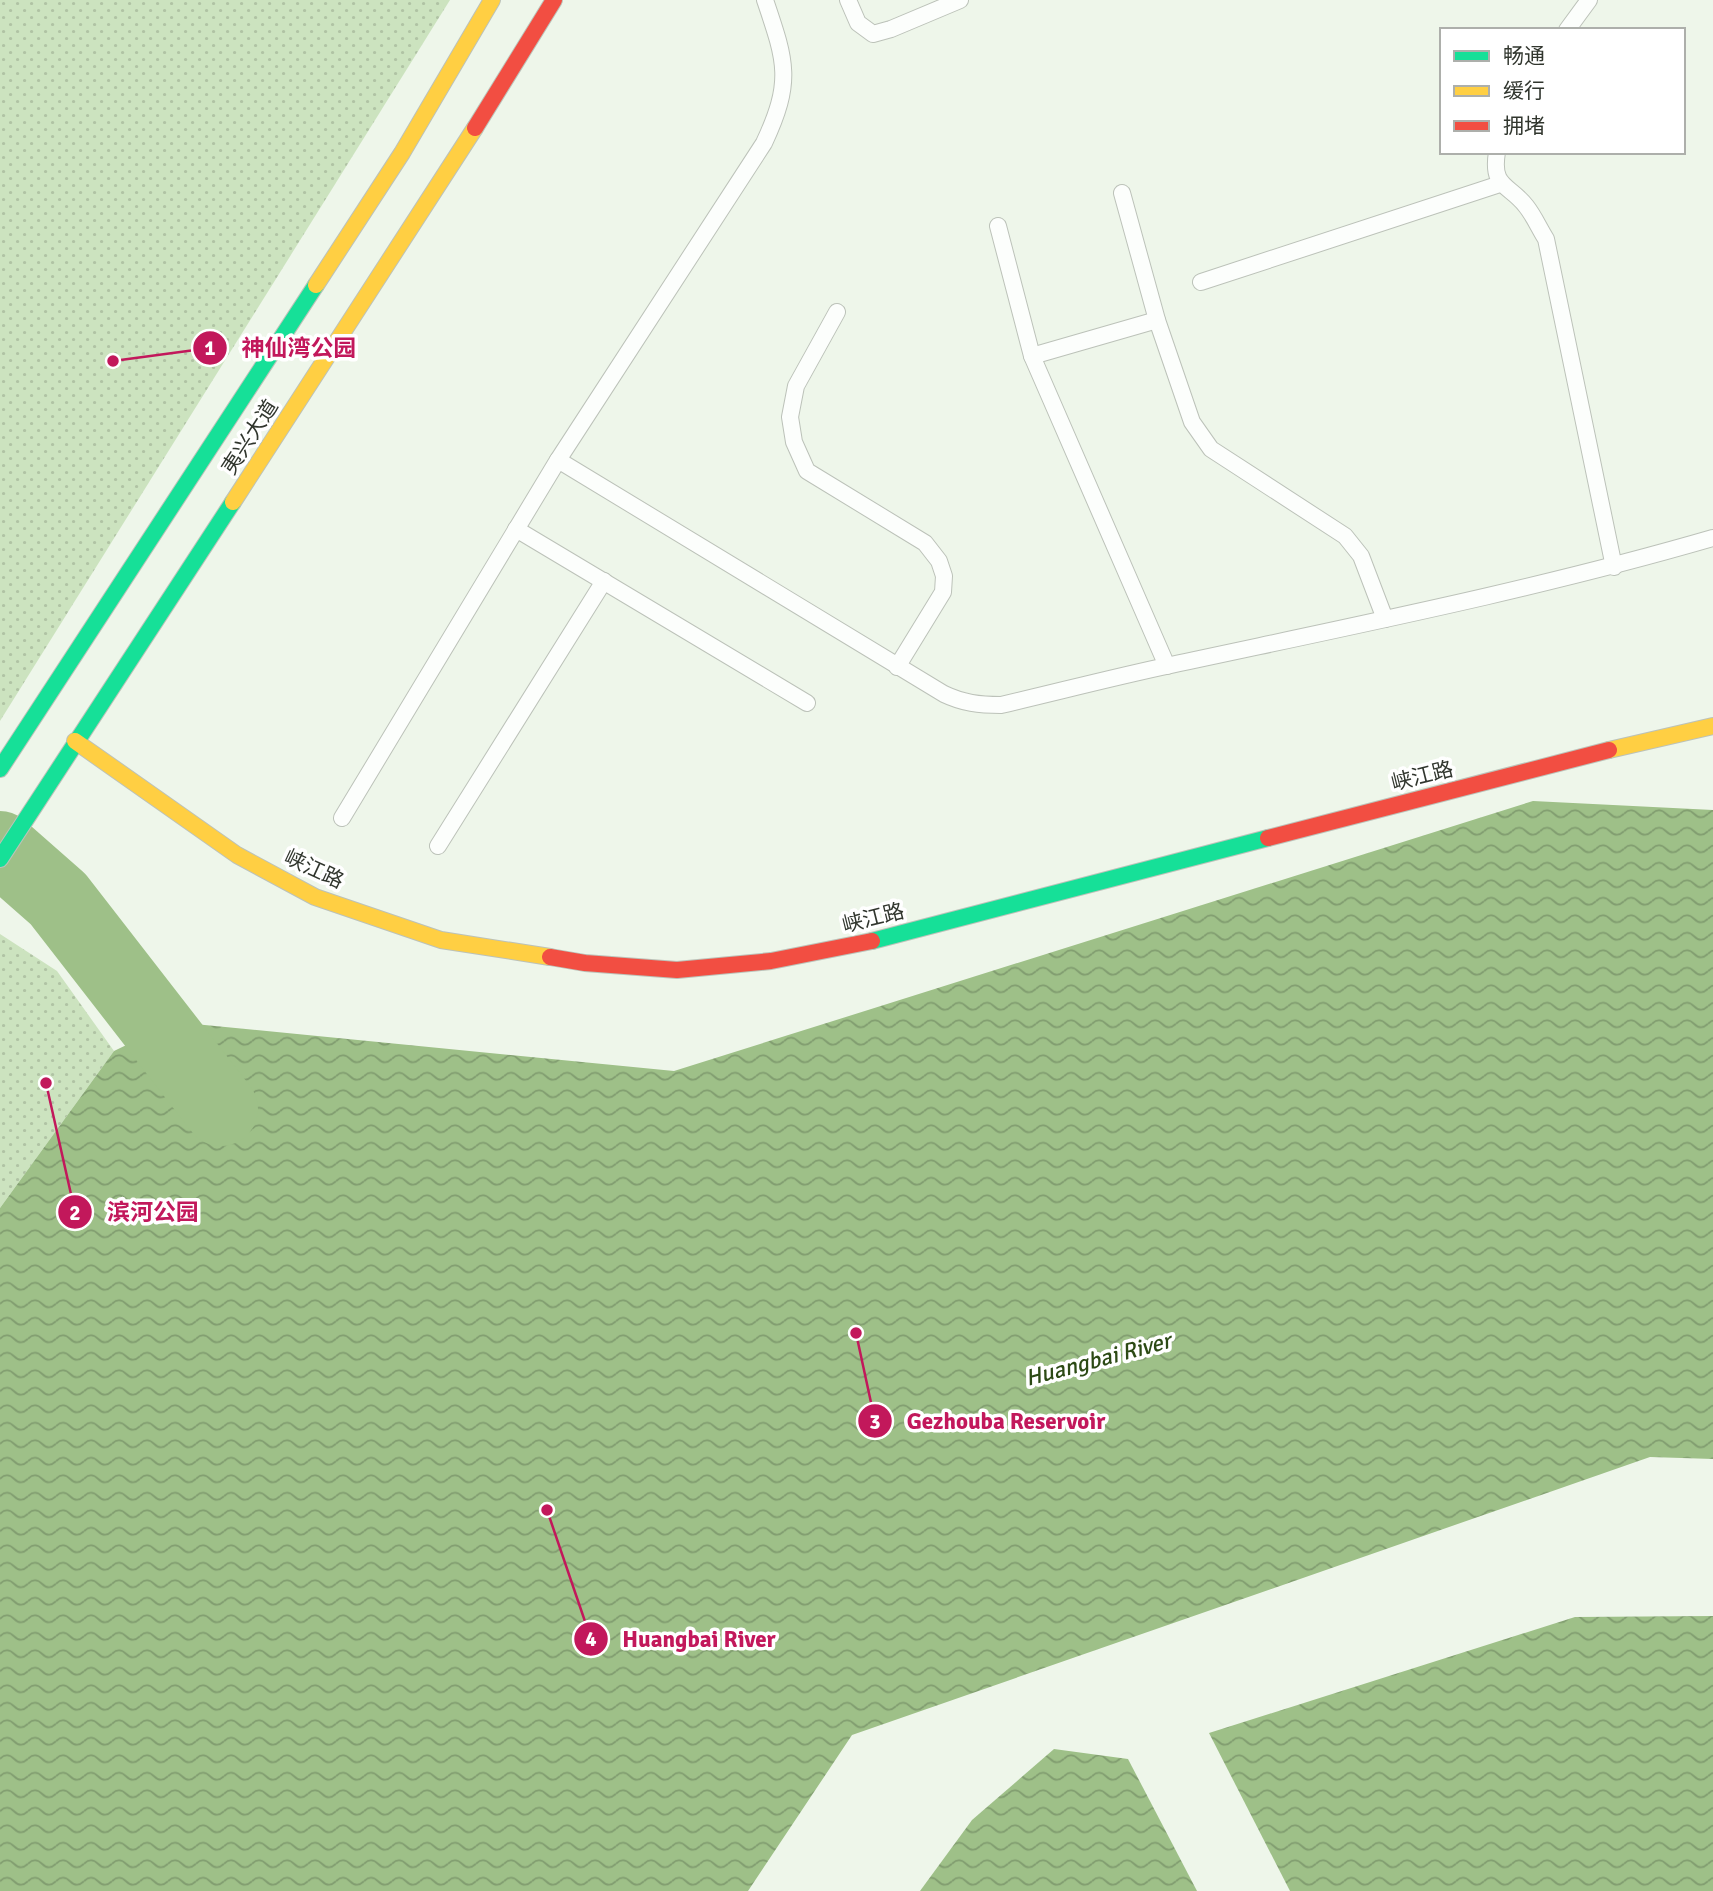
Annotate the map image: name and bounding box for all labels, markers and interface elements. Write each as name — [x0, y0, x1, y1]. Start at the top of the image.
legend — [1440, 28, 1685, 154]
text: 畅通 — [1503, 43, 1545, 69]
text: 缓行 — [1503, 78, 1545, 104]
text: 拥堵 — [1503, 113, 1545, 139]
callout: 神仙湾公园 — [193, 326, 371, 370]
text: 神仙湾公园 — [242, 334, 357, 363]
text: 1 — [204, 335, 216, 361]
street label: 夷兴大道 — [216, 395, 284, 479]
street label: 峡江路 — [1388, 756, 1456, 796]
street label: 峡江路 — [280, 844, 348, 894]
street label: 峡江路 — [839, 898, 907, 938]
callout: 滨河公园 — [58, 1190, 213, 1234]
text: 滨河公园 — [107, 1198, 199, 1227]
text: 2 — [69, 1200, 81, 1226]
water label: Huangbai River — [1022, 1325, 1178, 1393]
callout: Gezhouba Reservoir — [857, 1399, 1119, 1443]
text: Gezhouba Reservoir — [907, 1407, 1106, 1436]
text: 3 — [869, 1409, 881, 1435]
callout: Huangbai River — [573, 1617, 790, 1661]
text: Huangbai River — [622, 1625, 777, 1654]
text: 4 — [585, 1626, 597, 1652]

